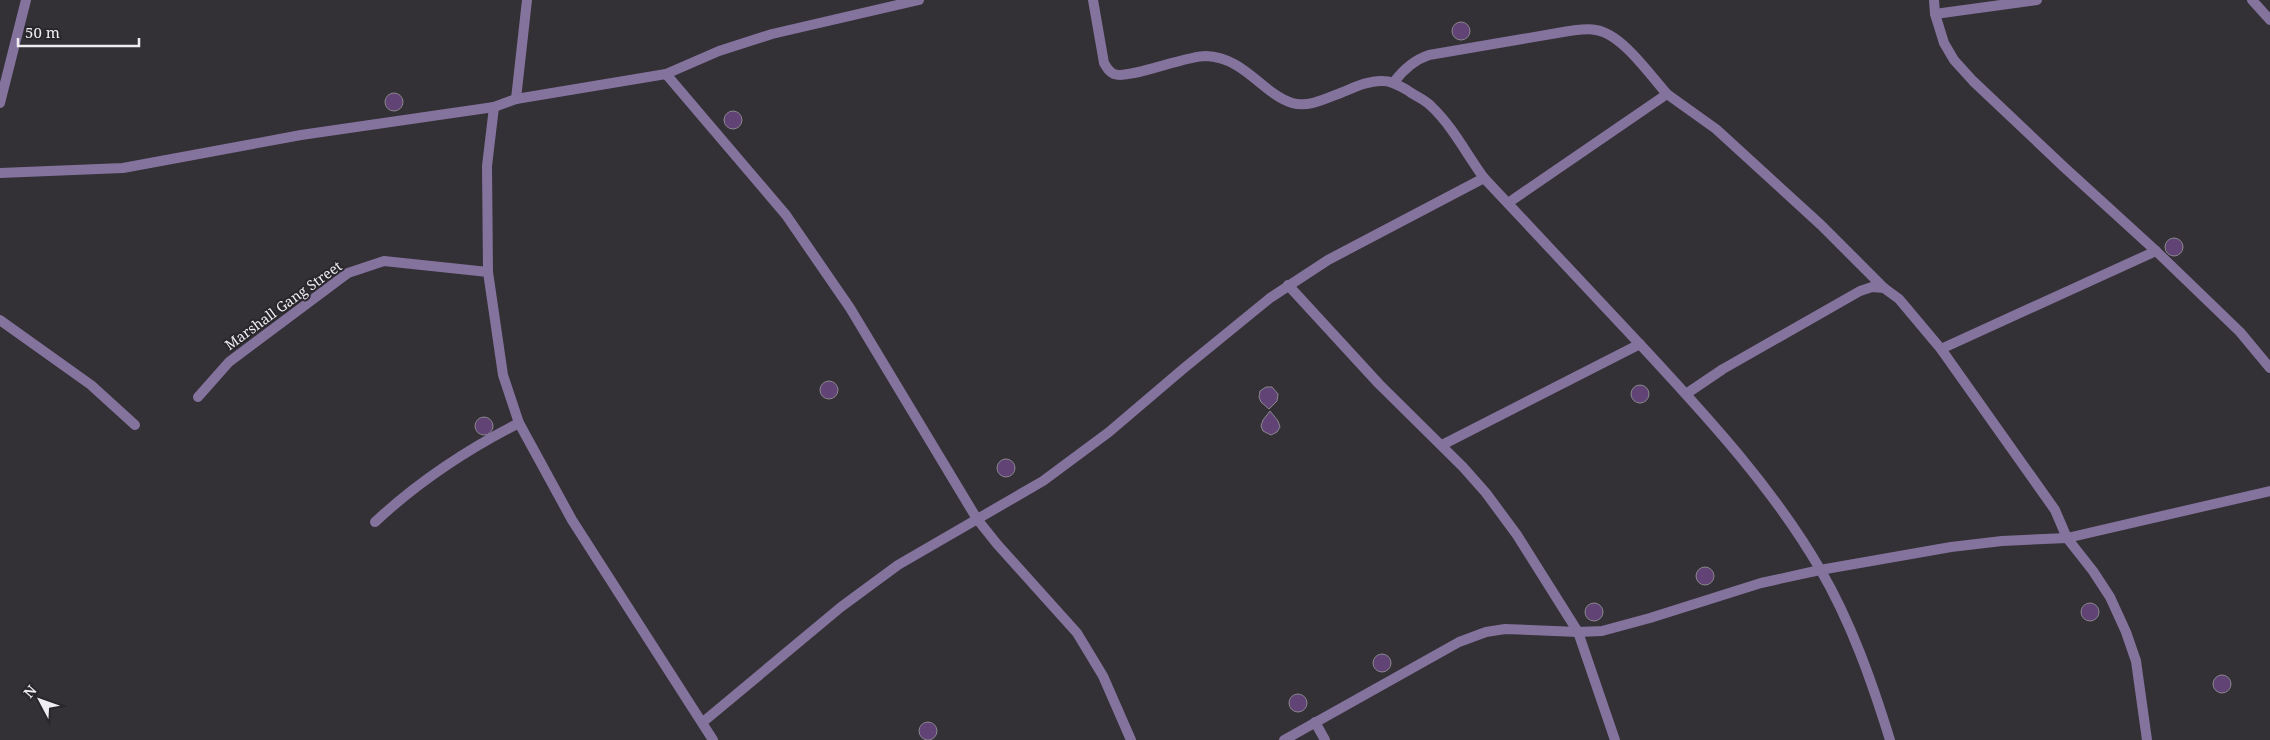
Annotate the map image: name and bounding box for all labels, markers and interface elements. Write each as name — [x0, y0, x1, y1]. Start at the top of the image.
scale bar — [18, 15, 139, 47]
text: 50 m — [25, 22, 60, 42]
street label: Marshall Gang Street — [221, 256, 345, 354]
north arrow — [15, 675, 65, 725]
text: N — [19, 681, 41, 702]

